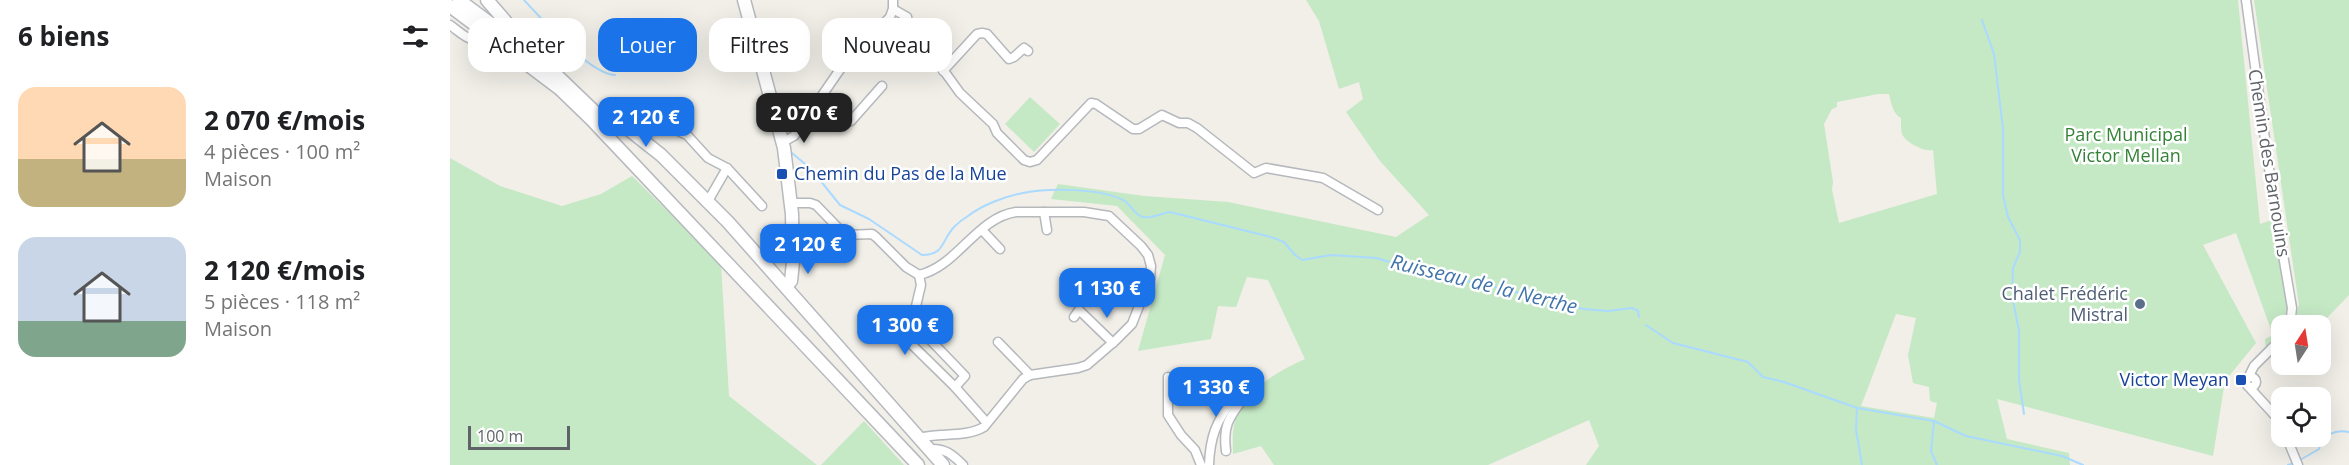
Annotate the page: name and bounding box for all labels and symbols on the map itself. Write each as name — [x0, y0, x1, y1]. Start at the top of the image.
street label: Chemin des Barnouins — [2243, 67, 2297, 258]
pin: 2 070 € — [749, 93, 859, 144]
pin: 2 120 € — [591, 97, 701, 148]
park label: Parc Municipal Victor Mellan — [2064, 122, 2188, 167]
place label: Chemin du Pas de la Mue — [794, 161, 1007, 185]
marker: Chemin du Pas de la Mue — [775, 167, 789, 181]
pin: 2 120 € — [753, 224, 863, 275]
water label: Ruisseau de la Nerthe — [1388, 247, 1580, 320]
pin: 1 130 € — [1052, 268, 1162, 319]
place label: Chalet Frédéric Mistral — [2001, 281, 2128, 326]
marker: Chalet Frédéric Mistral — [2133, 297, 2147, 311]
pin: 1 300 € — [850, 305, 960, 356]
north arrow — [2271, 315, 2331, 375]
pin: 1 330 € — [1161, 367, 1271, 418]
place label: Victor Meyan — [2119, 367, 2229, 391]
marker: Victor Meyan — [2234, 373, 2248, 387]
scale bar — [468, 423, 570, 450]

